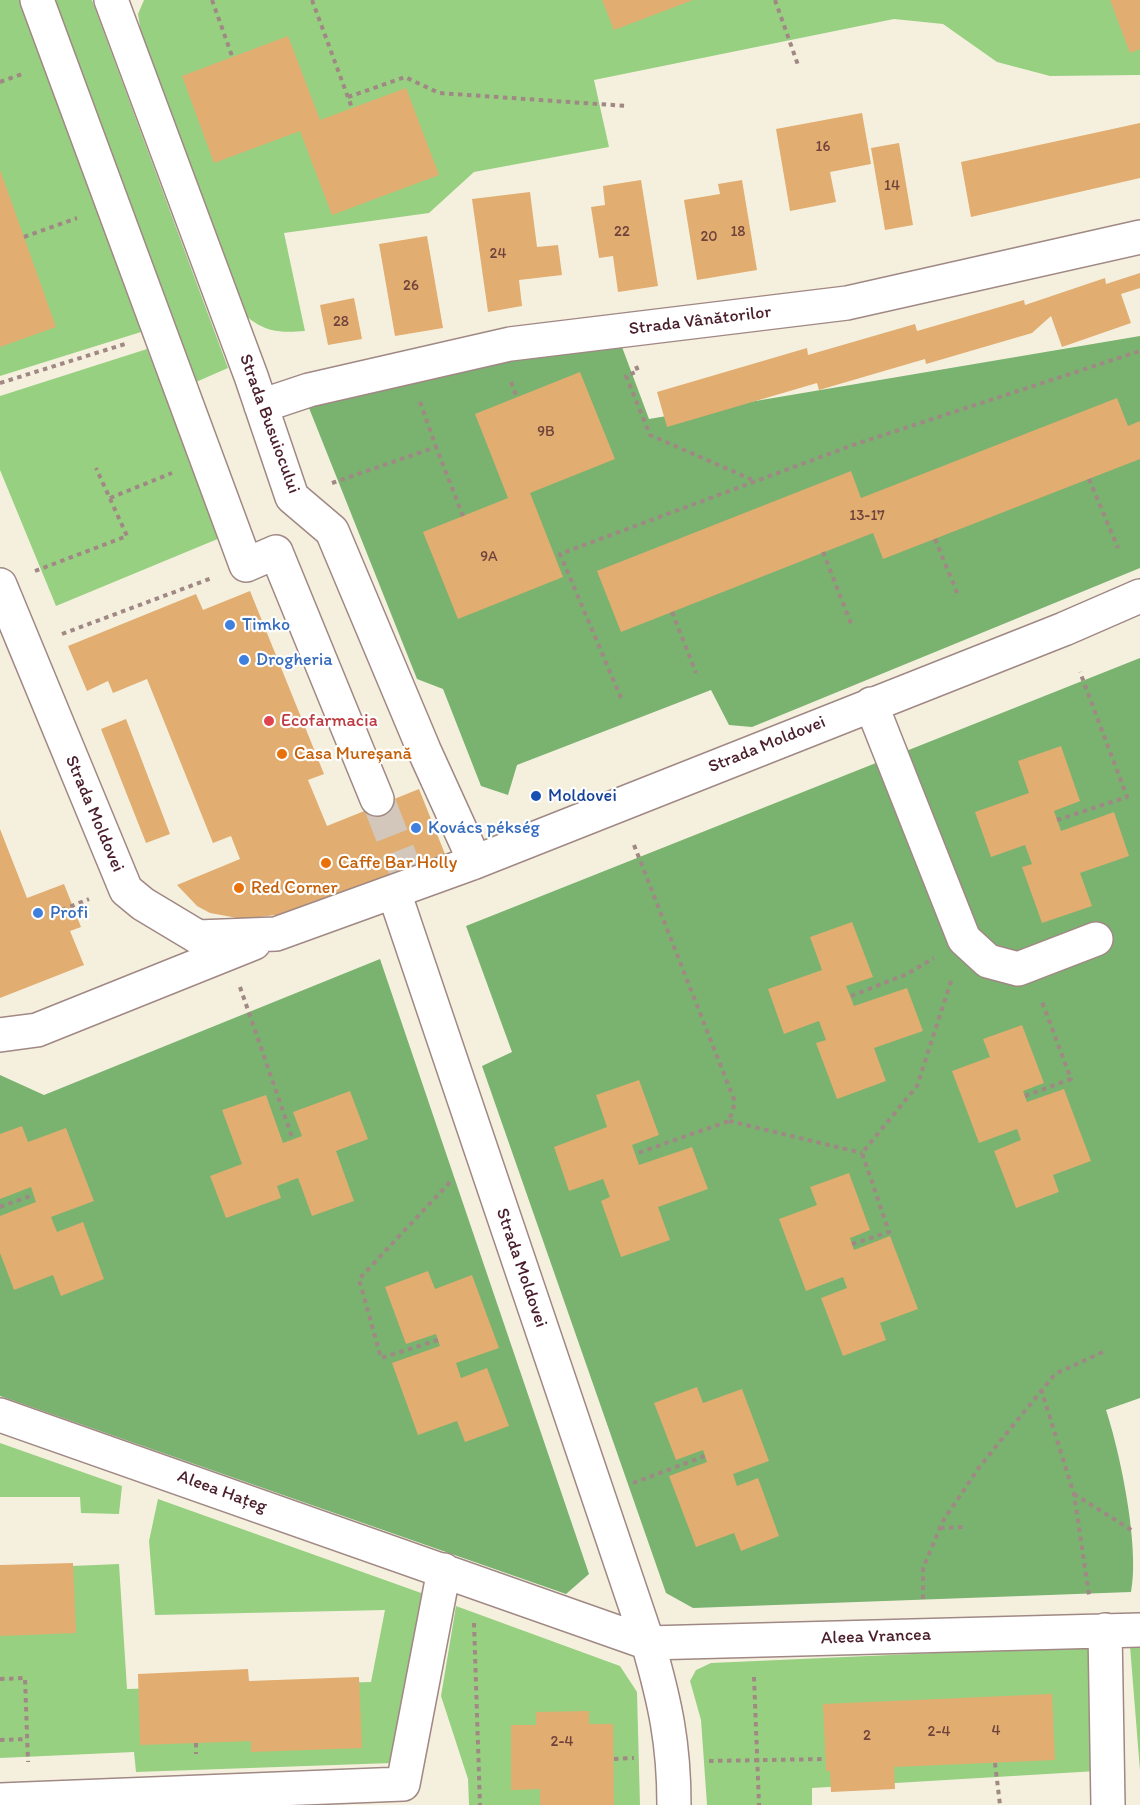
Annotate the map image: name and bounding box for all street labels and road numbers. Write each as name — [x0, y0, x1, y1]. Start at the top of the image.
street label: Strada Vânătorilor — [628, 302, 772, 340]
street label: Strada Busuiocului — [234, 351, 304, 497]
street label: Strada Moldovei — [705, 712, 829, 778]
street label: Strada Moldovei — [60, 752, 128, 876]
street label: Strada Moldovei — [491, 1206, 551, 1330]
street label: Aleea Hațeg — [174, 1466, 270, 1518]
street label: Aleea Vrancea — [821, 1624, 931, 1650]

